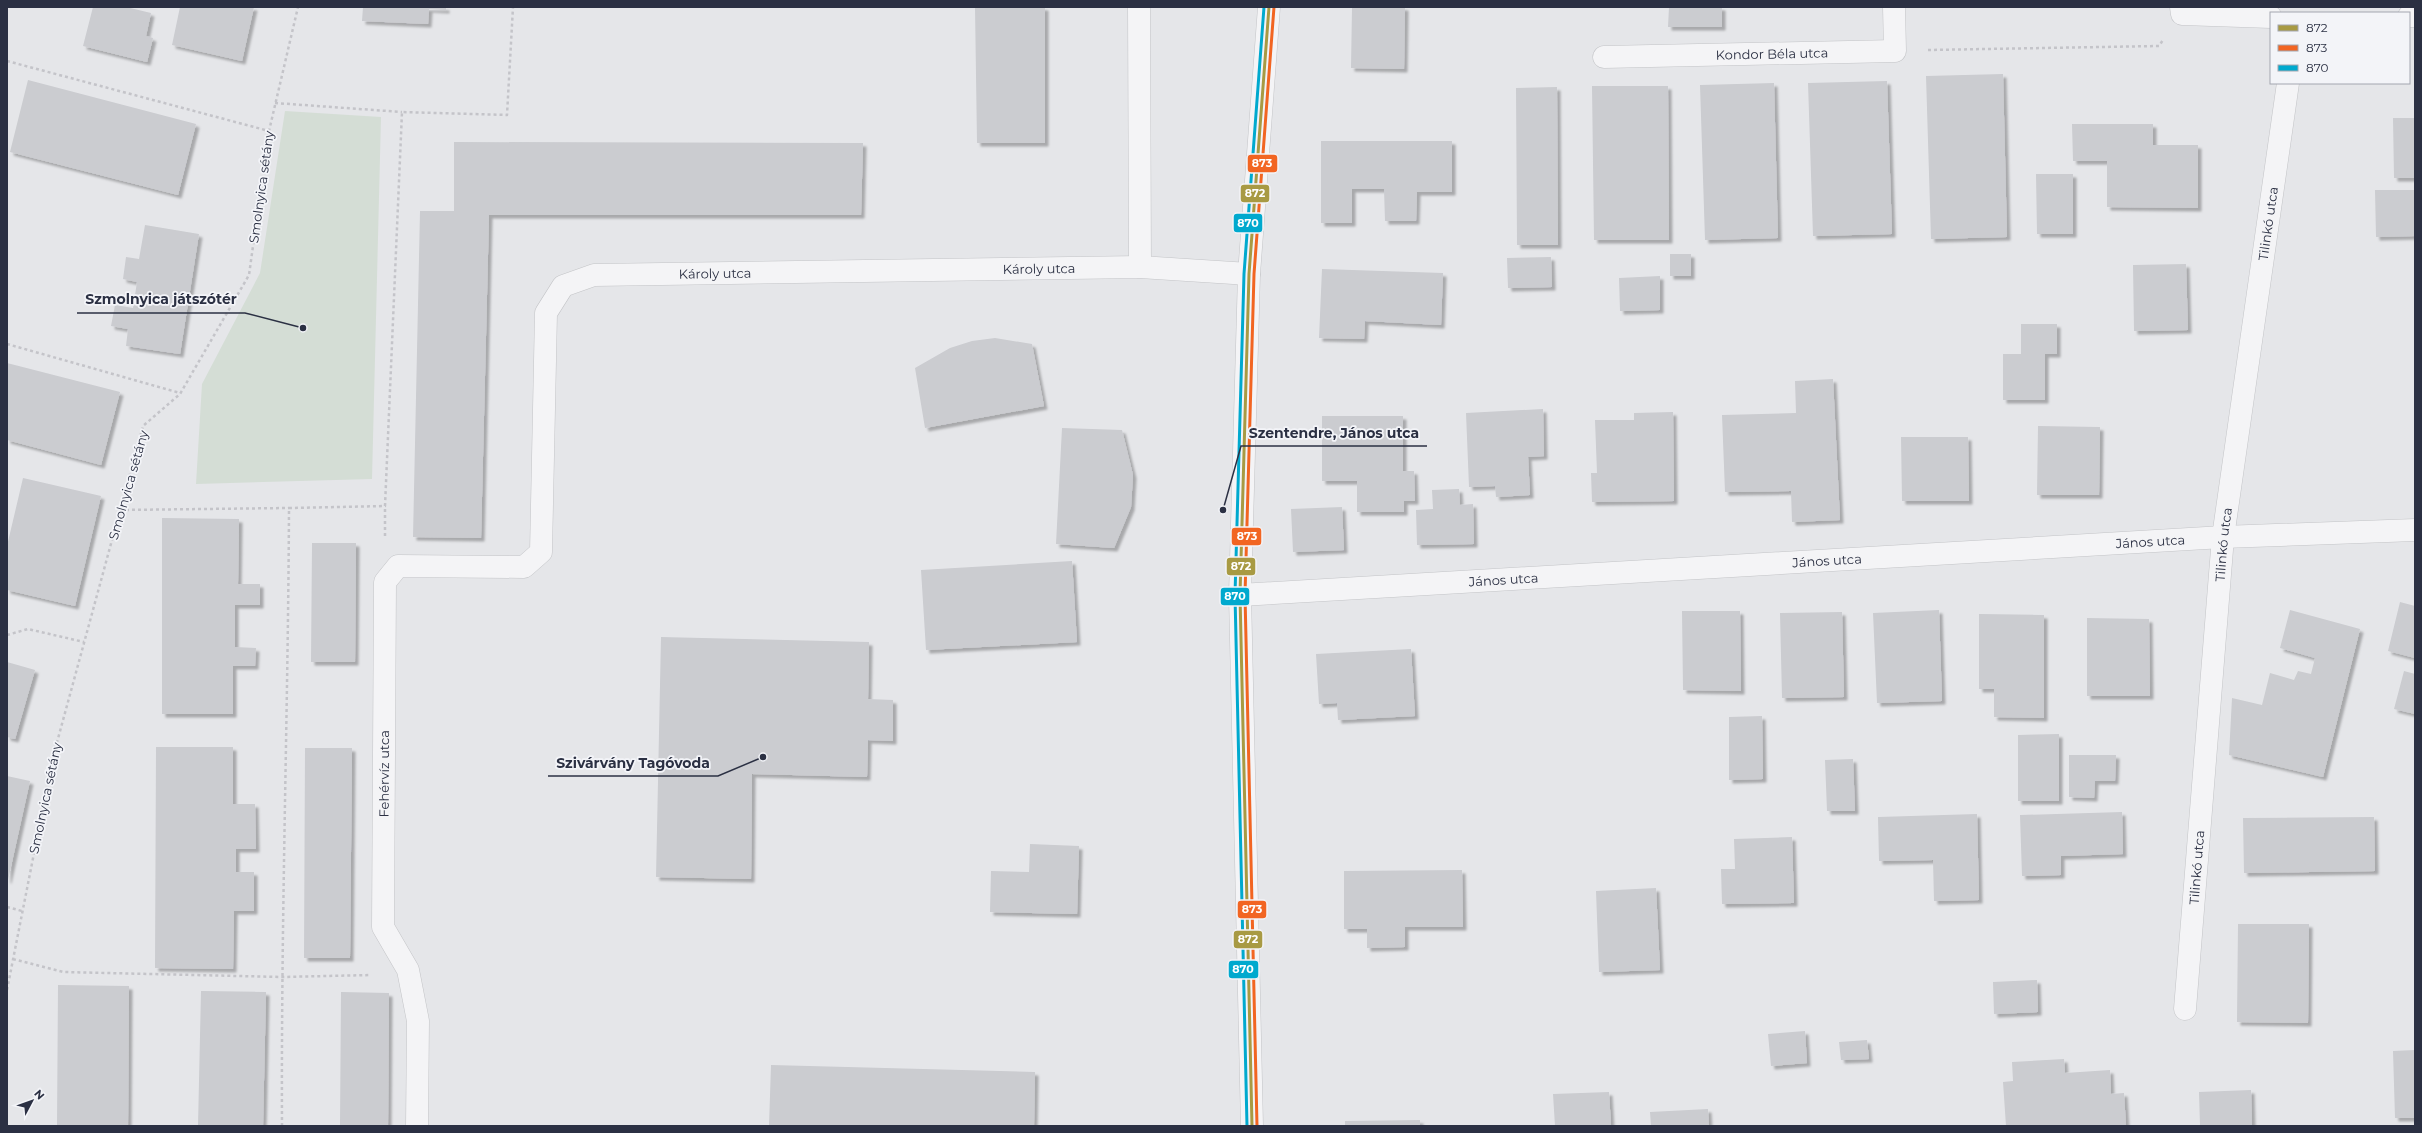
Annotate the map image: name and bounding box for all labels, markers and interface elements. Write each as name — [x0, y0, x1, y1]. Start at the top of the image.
legend — [2270, 12, 2410, 84]
text: 872 — [2306, 20, 2328, 35]
text: 873 — [2306, 40, 2328, 55]
street label: Kondor Béla utca — [1716, 44, 1828, 63]
text: 870 — [2306, 60, 2328, 75]
street label: Smolnyica sétány — [245, 129, 277, 244]
line badge: 873 — [1247, 154, 1278, 173]
text: 873 — [1252, 156, 1273, 170]
line badge: 872 — [1240, 184, 1270, 203]
text: 872 — [1245, 186, 1266, 200]
street label: Tilinkó utca — [2255, 186, 2281, 262]
line badge: 870 — [1233, 213, 1263, 233]
text: 870 — [1237, 216, 1259, 230]
street label: Károly utca — [1003, 260, 1076, 277]
street label: Károly utca — [679, 265, 752, 282]
callout: Szmolnyica játszótér — [77, 287, 245, 313]
text: Szmolnyica játszótér — [85, 290, 237, 308]
callout: Szentendre, János utca — [1241, 420, 1427, 446]
text: Szentendre, János utca — [1249, 424, 1419, 442]
street label: Smolnyica sétány — [105, 427, 152, 542]
street label: Tilinkó utca — [2211, 506, 2235, 582]
line badge: 873 — [1231, 527, 1262, 546]
text: 873 — [1237, 529, 1258, 543]
street label: János utca — [2114, 531, 2186, 551]
street label: János utca — [1791, 550, 1862, 570]
line badge: 872 — [1226, 557, 1256, 576]
text: 872 — [1231, 559, 1252, 573]
street label: János utca — [1467, 569, 1539, 590]
line badge: 870 — [1220, 587, 1250, 606]
text: 870 — [1224, 589, 1246, 603]
street label: Fehérvíz utca — [376, 730, 392, 817]
street label: Smolnyica sétány — [25, 740, 65, 855]
callout: Szivárvány Tagóvoda — [548, 750, 718, 776]
text: Szivárvány Tagóvoda — [556, 754, 710, 772]
street label: Tilinkó utca — [2185, 830, 2207, 905]
line badge: 873 — [1237, 900, 1267, 919]
text: 873 — [1242, 902, 1263, 916]
line badge: 872 — [1233, 930, 1263, 949]
text: 872 — [1238, 932, 1259, 946]
line badge: 870 — [1228, 960, 1259, 979]
text: 870 — [1232, 962, 1254, 976]
north arrow — [12, 1081, 52, 1121]
text: N — [31, 1086, 48, 1102]

